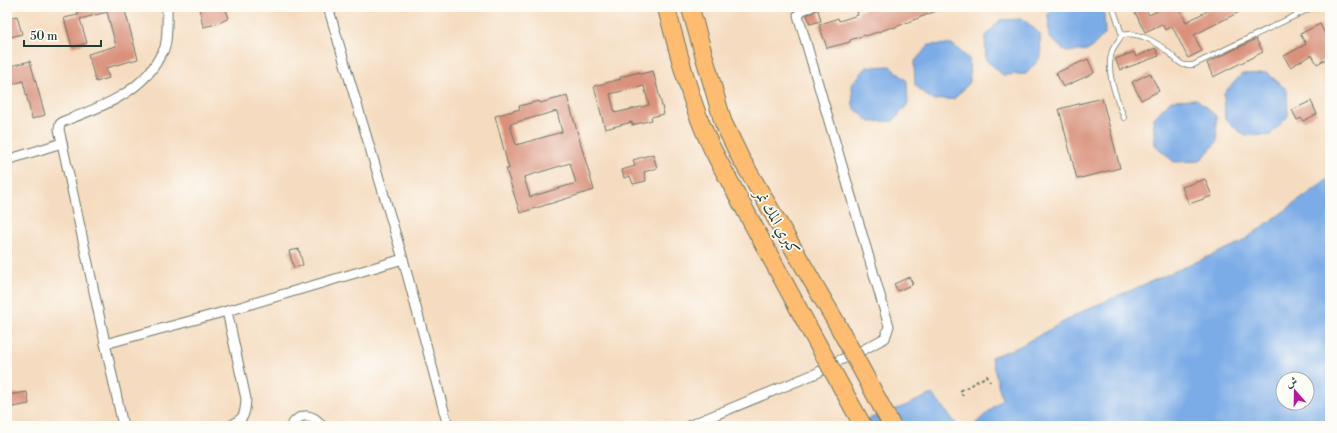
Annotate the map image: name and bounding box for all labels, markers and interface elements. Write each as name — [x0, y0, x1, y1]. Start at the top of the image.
scale bar — [24, 22, 101, 48]
text: 50 m — [30, 29, 58, 44]
street label: كبري المك نمر — [747, 184, 804, 260]
north arrow — [1275, 371, 1315, 411]
text: ش — [1284, 374, 1300, 391]

